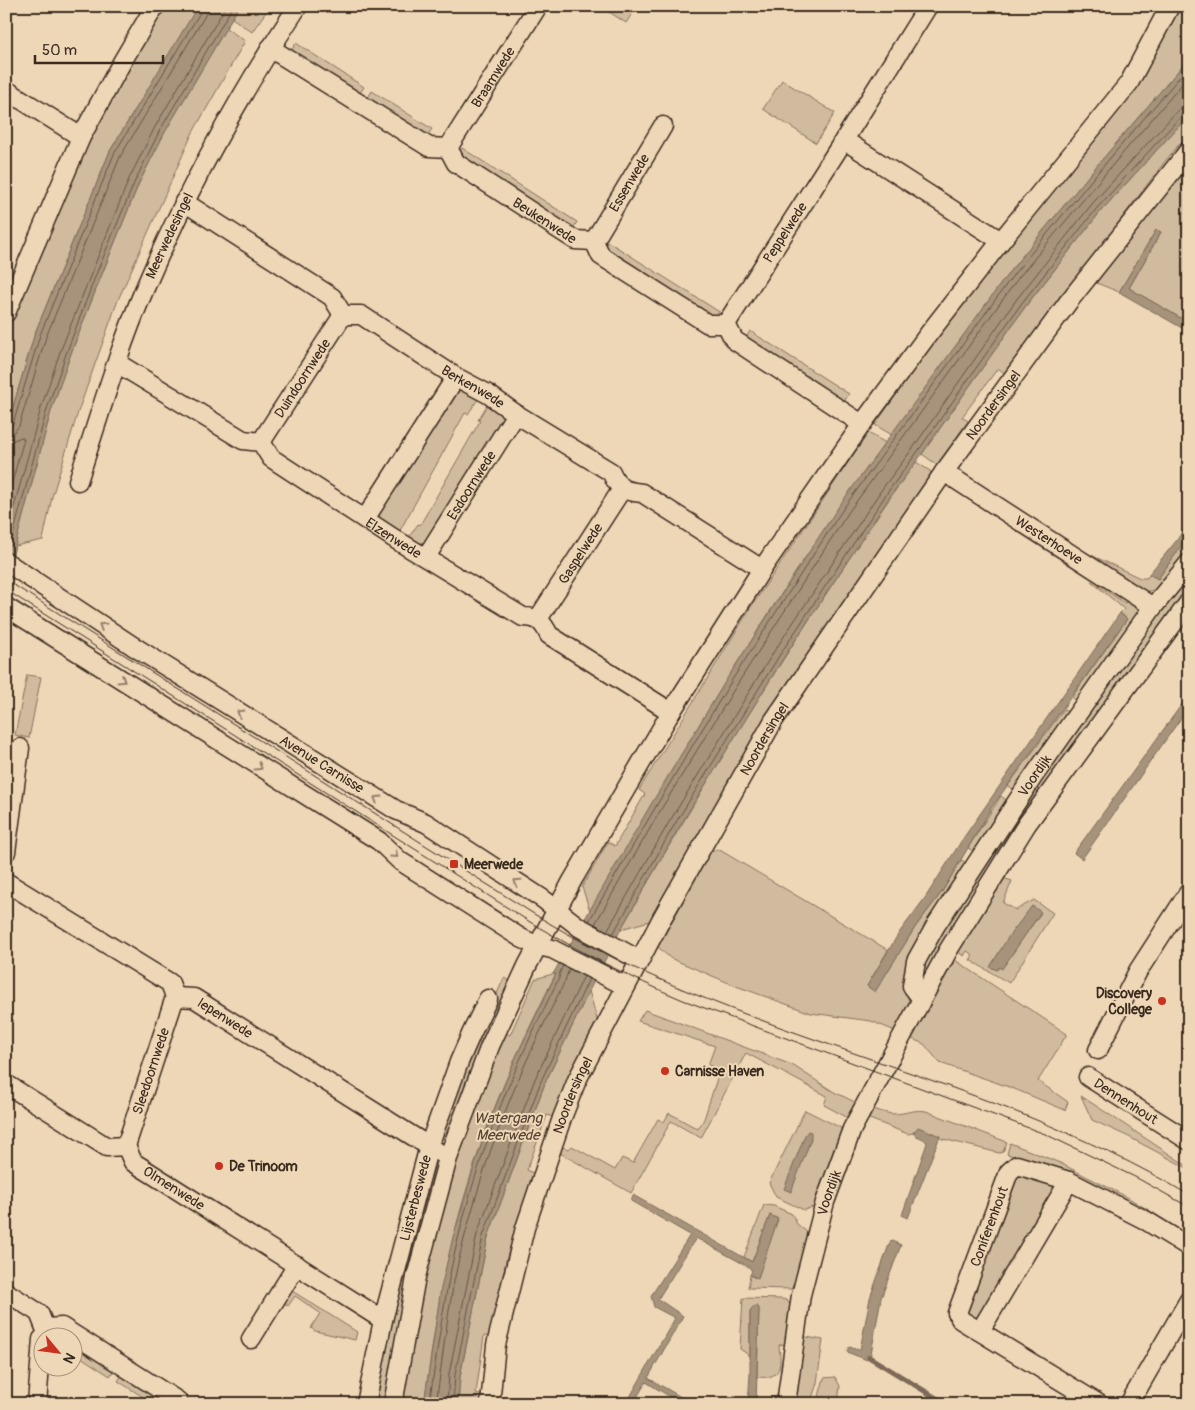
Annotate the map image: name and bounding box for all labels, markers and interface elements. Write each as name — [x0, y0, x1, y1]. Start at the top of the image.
scale bar — [35, 32, 162, 64]
text: 50 m — [42, 41, 77, 60]
street label: Braamwede — [467, 43, 519, 111]
street label: Essenwede — [605, 151, 653, 215]
street label: Meerwedesingel — [142, 190, 197, 281]
street label: Beukenwede — [510, 194, 580, 247]
street label: Peppelwede — [759, 199, 811, 266]
street label: Duindoornwede — [270, 335, 334, 421]
street label: Berkenwede — [438, 361, 508, 412]
street label: Noordersingel — [962, 367, 1024, 443]
street label: Esdoornwede — [443, 447, 499, 523]
street label: Westerhoeve — [1012, 512, 1086, 568]
street label: Elzenwede — [363, 514, 425, 562]
street label: Gaspelwede — [554, 520, 606, 587]
one-way arrow — [98, 623, 108, 632]
one-way arrow — [116, 673, 125, 683]
street label: Noordersingel — [736, 699, 792, 778]
one-way arrow — [236, 709, 245, 719]
street label: Avenue Carnisse — [277, 731, 367, 797]
street label: Voordijk — [1014, 751, 1055, 800]
one-way arrow — [253, 760, 262, 770]
one-way arrow — [374, 795, 383, 805]
one-way arrow — [389, 850, 398, 859]
place label: Meerwede — [464, 856, 524, 873]
marker: Meerwede — [448, 858, 460, 870]
one-way arrow — [513, 878, 522, 888]
place label: Discovery College — [1096, 985, 1153, 1018]
street label: Iepenwede — [194, 994, 256, 1042]
marker: Discovery College — [1156, 995, 1168, 1007]
street label: Sleedoornwede — [129, 1025, 173, 1116]
street label: Noordersingel — [549, 1054, 596, 1136]
place label: Carnisse Haven — [675, 1063, 764, 1080]
marker: Carnisse Haven — [659, 1065, 671, 1077]
street label: Dennenhout — [1091, 1074, 1162, 1128]
water label: Watergang Meerwede — [474, 1109, 544, 1145]
street label: Lijsterbeswede — [396, 1153, 435, 1243]
place label: De Trinoom — [229, 1158, 298, 1175]
marker: De Trinoom — [213, 1160, 225, 1172]
street label: Olmenwede — [140, 1162, 208, 1214]
street label: Voordijk — [813, 1167, 845, 1217]
street label: Coniferenhout — [966, 1184, 1012, 1269]
north arrow — [32, 1328, 82, 1378]
text: N — [59, 1350, 79, 1366]

